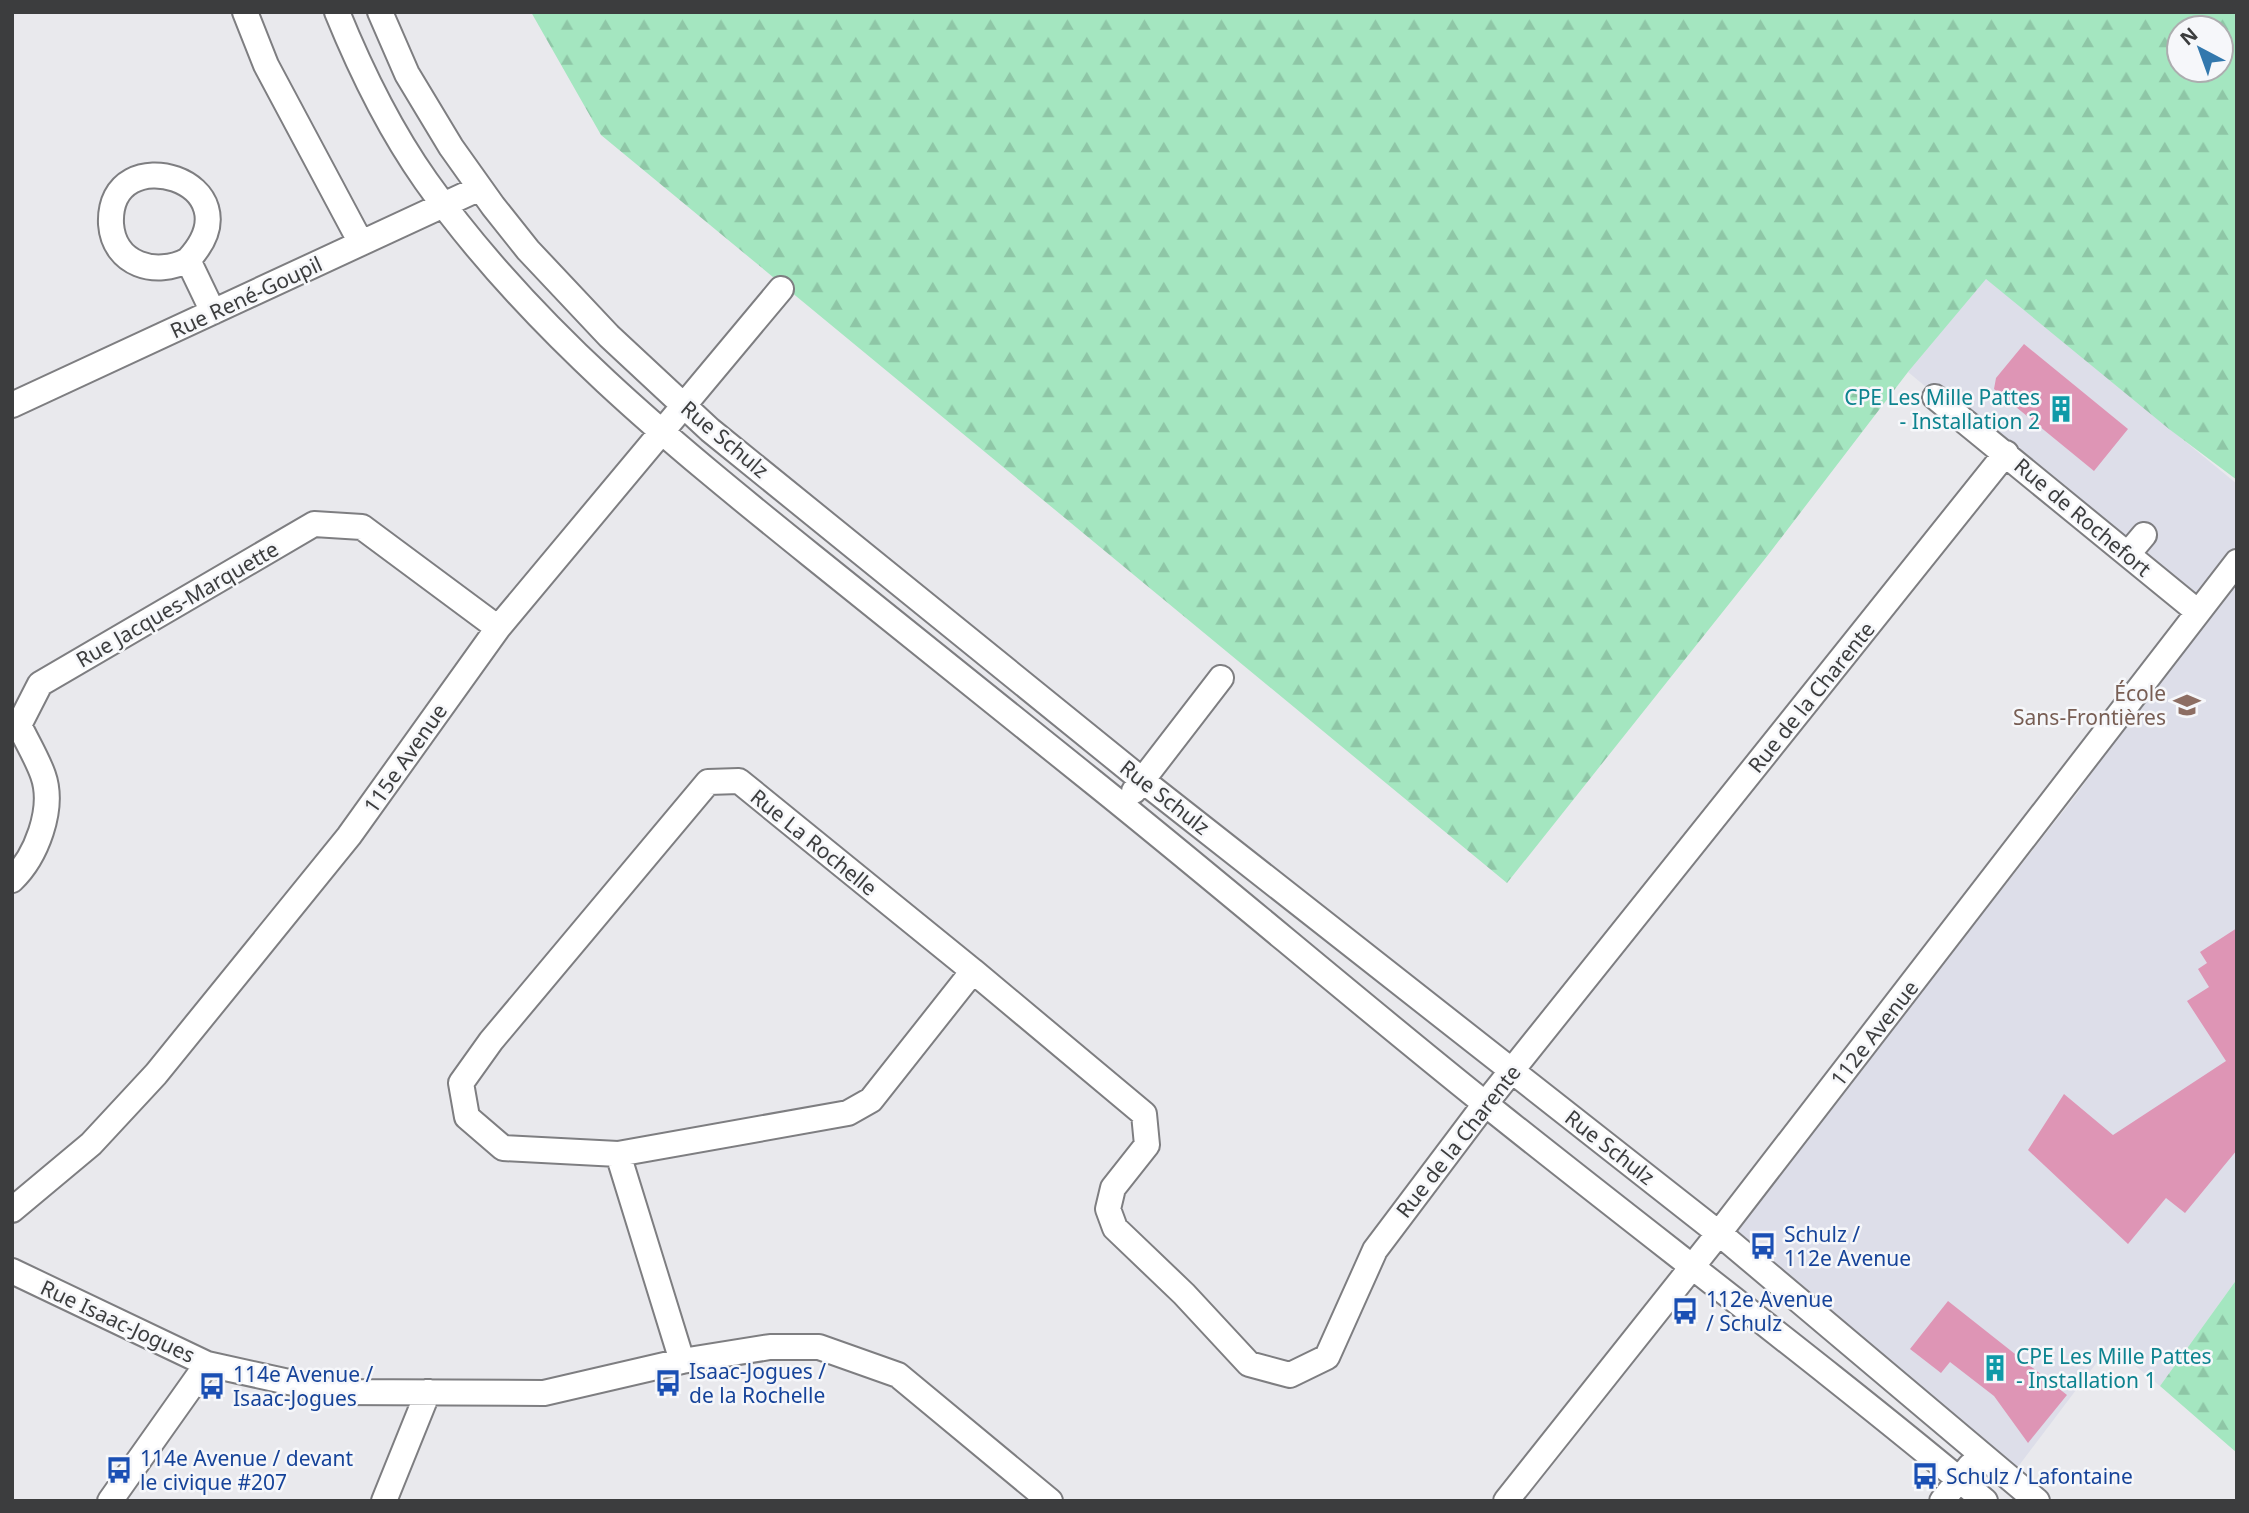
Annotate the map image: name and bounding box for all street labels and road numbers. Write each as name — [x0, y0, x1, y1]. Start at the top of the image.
street label: Rue René-Goupil — [166, 250, 326, 344]
street label: Rue Schulz — [675, 394, 775, 484]
street label: Rue de Rochefort — [2009, 452, 2158, 583]
street label: Rue Jacques-Marquette — [71, 535, 283, 673]
street label: Rue de la Charente — [1741, 616, 1881, 778]
street label: 115e Avenue — [357, 698, 453, 818]
street label: Rue Schulz — [1115, 753, 1216, 841]
street label: Rue La Rochelle — [745, 782, 883, 902]
street label: 112e Avenue — [1824, 974, 1924, 1092]
street label: Rue de la Charente — [1389, 1059, 1527, 1223]
street label: Rue Schulz — [1560, 1103, 1661, 1191]
street label: Rue Isaac-Jogues — [36, 1273, 200, 1369]

